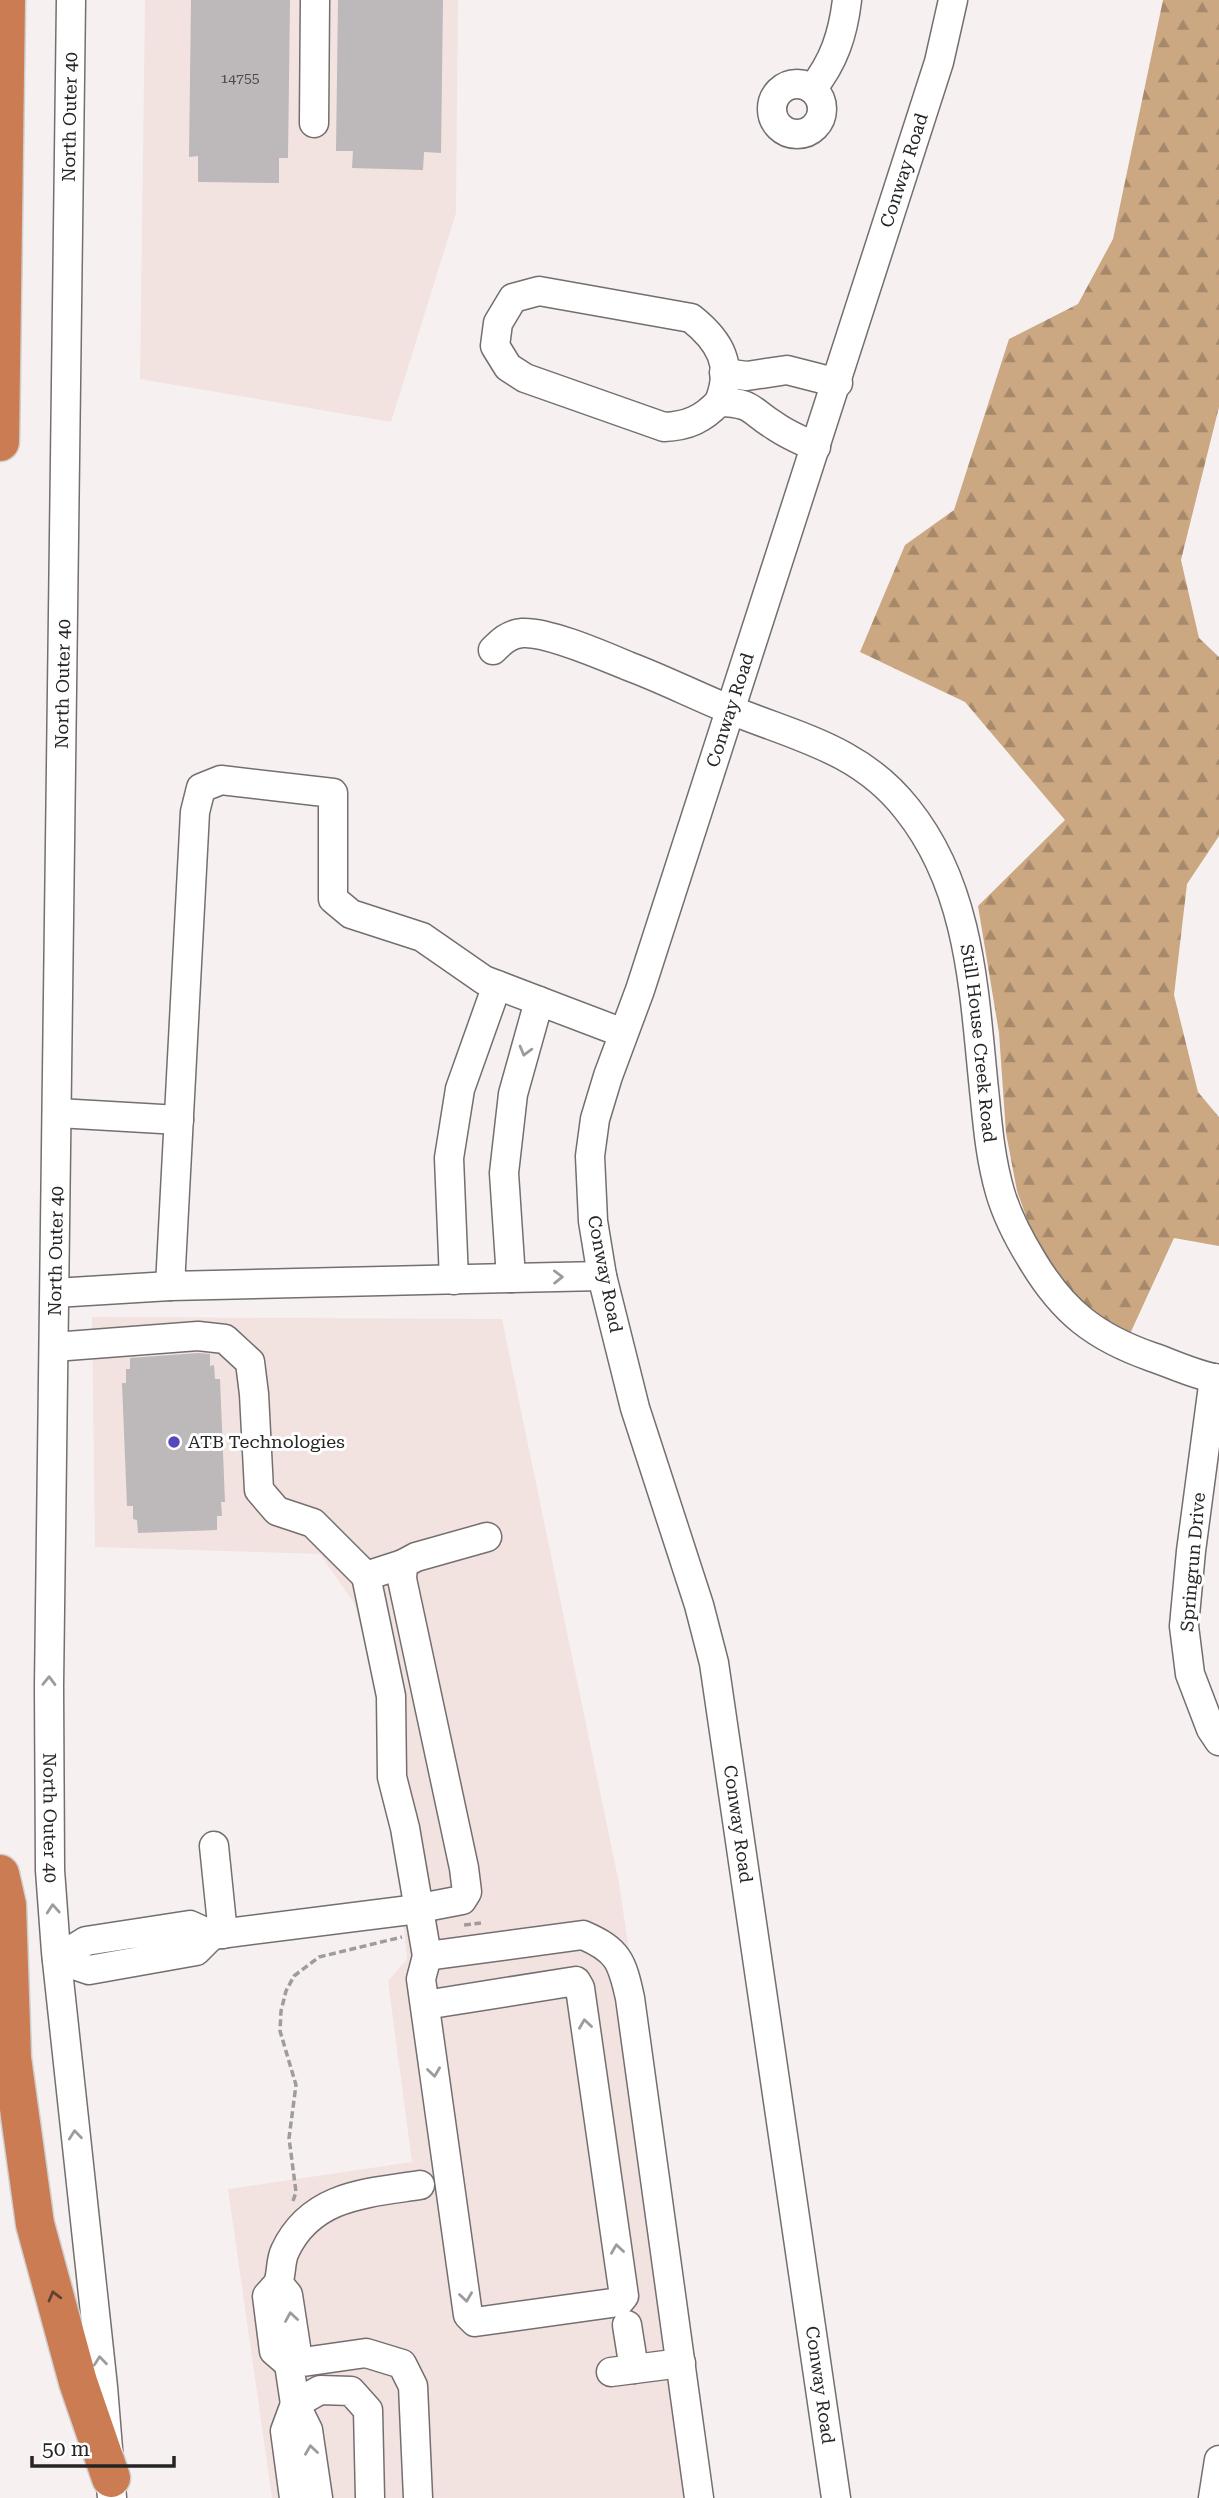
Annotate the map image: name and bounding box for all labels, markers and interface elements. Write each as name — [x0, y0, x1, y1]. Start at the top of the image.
street label: North Outer 40 — [58, 52, 81, 182]
house number: 14755 — [220, 70, 260, 86]
street label: Conway Road — [875, 110, 932, 230]
street label: North Outer 40 — [51, 619, 74, 749]
street label: Conway Road — [702, 650, 758, 770]
street label: Still House Creek Road — [956, 942, 1001, 1144]
one-way arrow — [519, 1045, 533, 1057]
street label: North Outer 40 — [44, 1186, 67, 1316]
street label: Conway Road — [584, 1214, 627, 1335]
one-way arrow — [553, 1269, 563, 1285]
place label: ATB Technologies — [188, 1431, 345, 1452]
marker: ATB Technologies — [166, 1434, 182, 1450]
street label: Springrun Drive — [1176, 1491, 1209, 1632]
one-way arrow — [41, 1675, 57, 1686]
street label: North Outer 40 — [39, 1753, 62, 1884]
street label: Conway Road — [720, 1764, 757, 1885]
one-way arrow — [46, 1903, 61, 1914]
one-way arrow — [578, 2018, 593, 2030]
one-way arrow — [427, 2066, 442, 2078]
one-way arrow — [68, 2129, 83, 2140]
one-way arrow — [610, 2243, 625, 2255]
one-way arrow — [48, 2290, 62, 2302]
one-way arrow — [458, 2292, 473, 2303]
one-way arrow — [284, 2311, 299, 2323]
street label: Conway Road — [802, 2325, 839, 2446]
one-way arrow — [92, 2355, 107, 2367]
scale bar — [32, 2424, 173, 2468]
text: 50 m — [42, 2437, 90, 2461]
one-way arrow — [304, 2444, 319, 2455]

